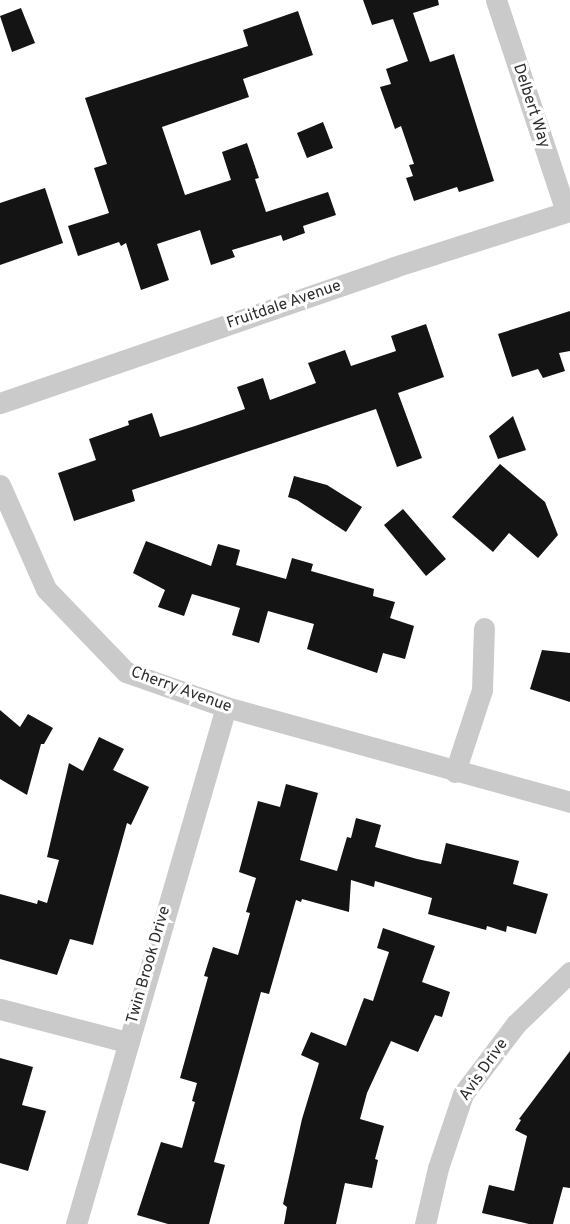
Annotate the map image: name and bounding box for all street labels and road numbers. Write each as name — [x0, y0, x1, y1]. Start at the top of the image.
street label: Delbert Way — [508, 61, 554, 151]
street label: Fruitdale Avenue — [224, 276, 344, 334]
street label: Cherry Avenue — [128, 663, 234, 717]
street label: Twin Brook Drive — [123, 904, 175, 1026]
street label: Avis Drive — [456, 1035, 512, 1105]

